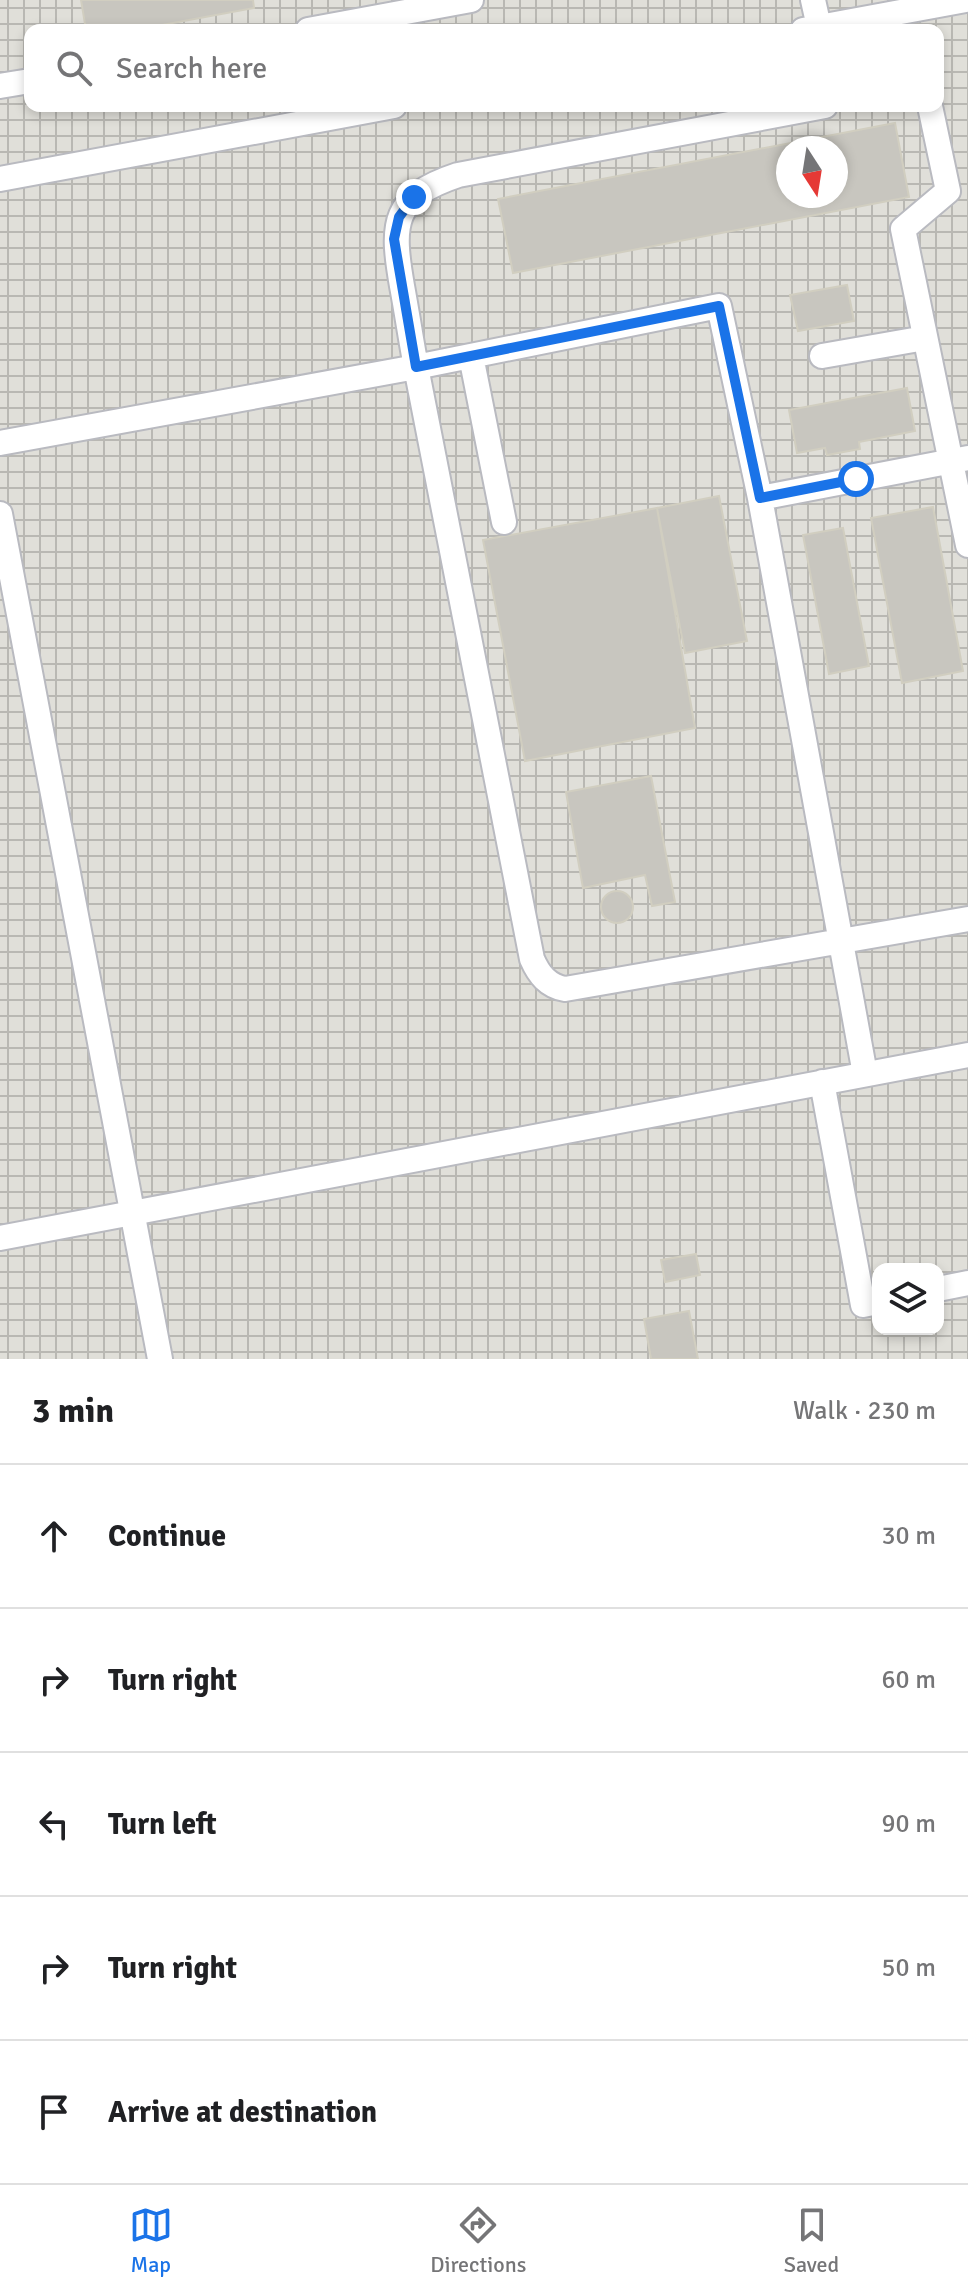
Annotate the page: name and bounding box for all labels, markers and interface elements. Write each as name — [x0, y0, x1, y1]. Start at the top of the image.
search box — [24, 24, 944, 112]
icon: search — [52, 46, 96, 90]
text: Search here — [116, 50, 267, 87]
north arrow — [776, 136, 848, 208]
route end — [396, 179, 432, 215]
route start — [838, 461, 874, 497]
map controls — [872, 1263, 944, 1335]
button: layers — [872, 1263, 944, 1335]
text: 3 min — [32, 1390, 114, 1432]
text: Walk · 230 m — [793, 1395, 936, 1427]
icon: ahead — [32, 1514, 76, 1558]
text: Continue — [108, 1518, 226, 1555]
text: 30 m — [881, 1520, 936, 1552]
icon: right — [32, 1658, 76, 1702]
text: Turn right — [108, 1662, 237, 1699]
text: 60 m — [881, 1664, 936, 1696]
icon: left — [32, 1802, 76, 1846]
text: Turn left — [108, 1806, 217, 1843]
text: 90 m — [881, 1808, 936, 1840]
icon: right — [32, 1946, 76, 1990]
text: Turn right — [108, 1950, 237, 1987]
text: 50 m — [881, 1952, 936, 1984]
icon: arrive — [32, 2090, 76, 2134]
text: Arrive at destination — [108, 2094, 377, 2131]
tab: Map — [129, 2203, 173, 2278]
tab: Directions — [430, 2203, 526, 2278]
tab: Saved — [784, 2203, 839, 2278]

